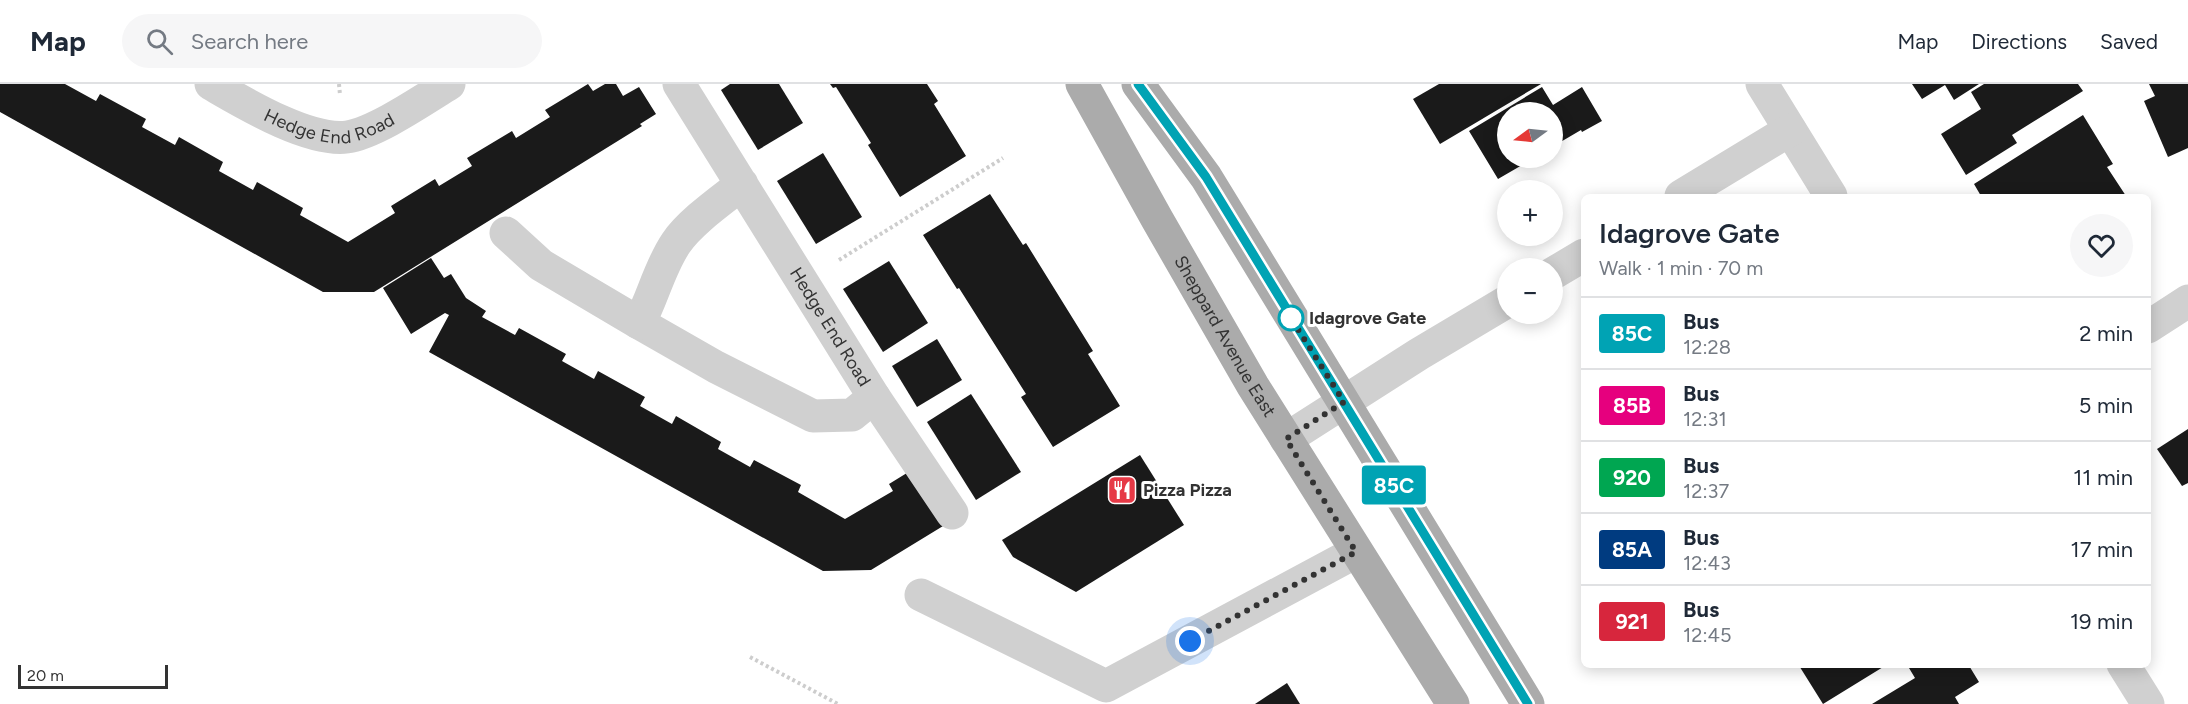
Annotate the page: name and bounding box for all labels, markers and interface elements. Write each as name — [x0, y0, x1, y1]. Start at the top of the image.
search box — [122, 14, 542, 68]
text: Map — [30, 24, 86, 58]
icon: search — [143, 25, 176, 58]
text: Search here — [191, 28, 308, 55]
text: Map — [1897, 29, 1938, 54]
text: Directions — [1971, 29, 2067, 54]
text: Saved — [2100, 29, 2158, 54]
street label: Hedge End Road — [262, 99, 398, 123]
north arrow — [1497, 102, 1563, 168]
map controls — [1497, 102, 1563, 324]
text: Hedge End Road — [260, 104, 398, 149]
button: + — [1497, 180, 1563, 246]
button: heart — [2070, 214, 2133, 277]
text: Idagrove Gate — [1599, 216, 1780, 250]
street label: Sheppard Avenue East — [1169, 252, 1281, 421]
text: Walk · 1 min · 70 m — [1599, 256, 1763, 280]
button: − — [1497, 258, 1563, 324]
street label: Hedge End Road — [785, 263, 876, 390]
marker: Idagrove Gate — [1278, 305, 1304, 331]
place label: Idagrove Gate — [1309, 307, 1426, 329]
text: Bus — [1683, 308, 1719, 335]
text: 2 min — [2079, 320, 2133, 347]
text: 85C — [1612, 321, 1652, 346]
text: 12:28 — [1683, 335, 1731, 359]
text: Bus — [1683, 380, 1719, 407]
text: 5 min — [2079, 392, 2133, 419]
text: 85B — [1613, 393, 1651, 418]
text: 12:31 — [1683, 407, 1727, 431]
text: Bus — [1683, 452, 1719, 479]
text: 11 min — [2073, 464, 2133, 491]
text: 920 — [1613, 465, 1651, 490]
line badge: 85C — [1360, 466, 1428, 504]
text: 85C — [1374, 473, 1414, 498]
restaurant icon: Pizza Pizza — [1106, 474, 1138, 506]
place label: Pizza Pizza — [1143, 479, 1232, 501]
text: 12:37 — [1683, 479, 1729, 503]
text: Bus — [1683, 524, 1719, 551]
text: 17 min — [2071, 536, 2133, 563]
text: 85A — [1612, 537, 1652, 562]
text: 12:43 — [1683, 551, 1731, 575]
text: Bus — [1683, 596, 1719, 623]
text: 19 min — [2070, 608, 2133, 635]
text: 921 — [1615, 609, 1649, 634]
text: 12:45 — [1683, 623, 1731, 647]
your location — [1175, 626, 1205, 656]
scale bar — [18, 662, 168, 690]
text: 20 m — [27, 666, 64, 685]

